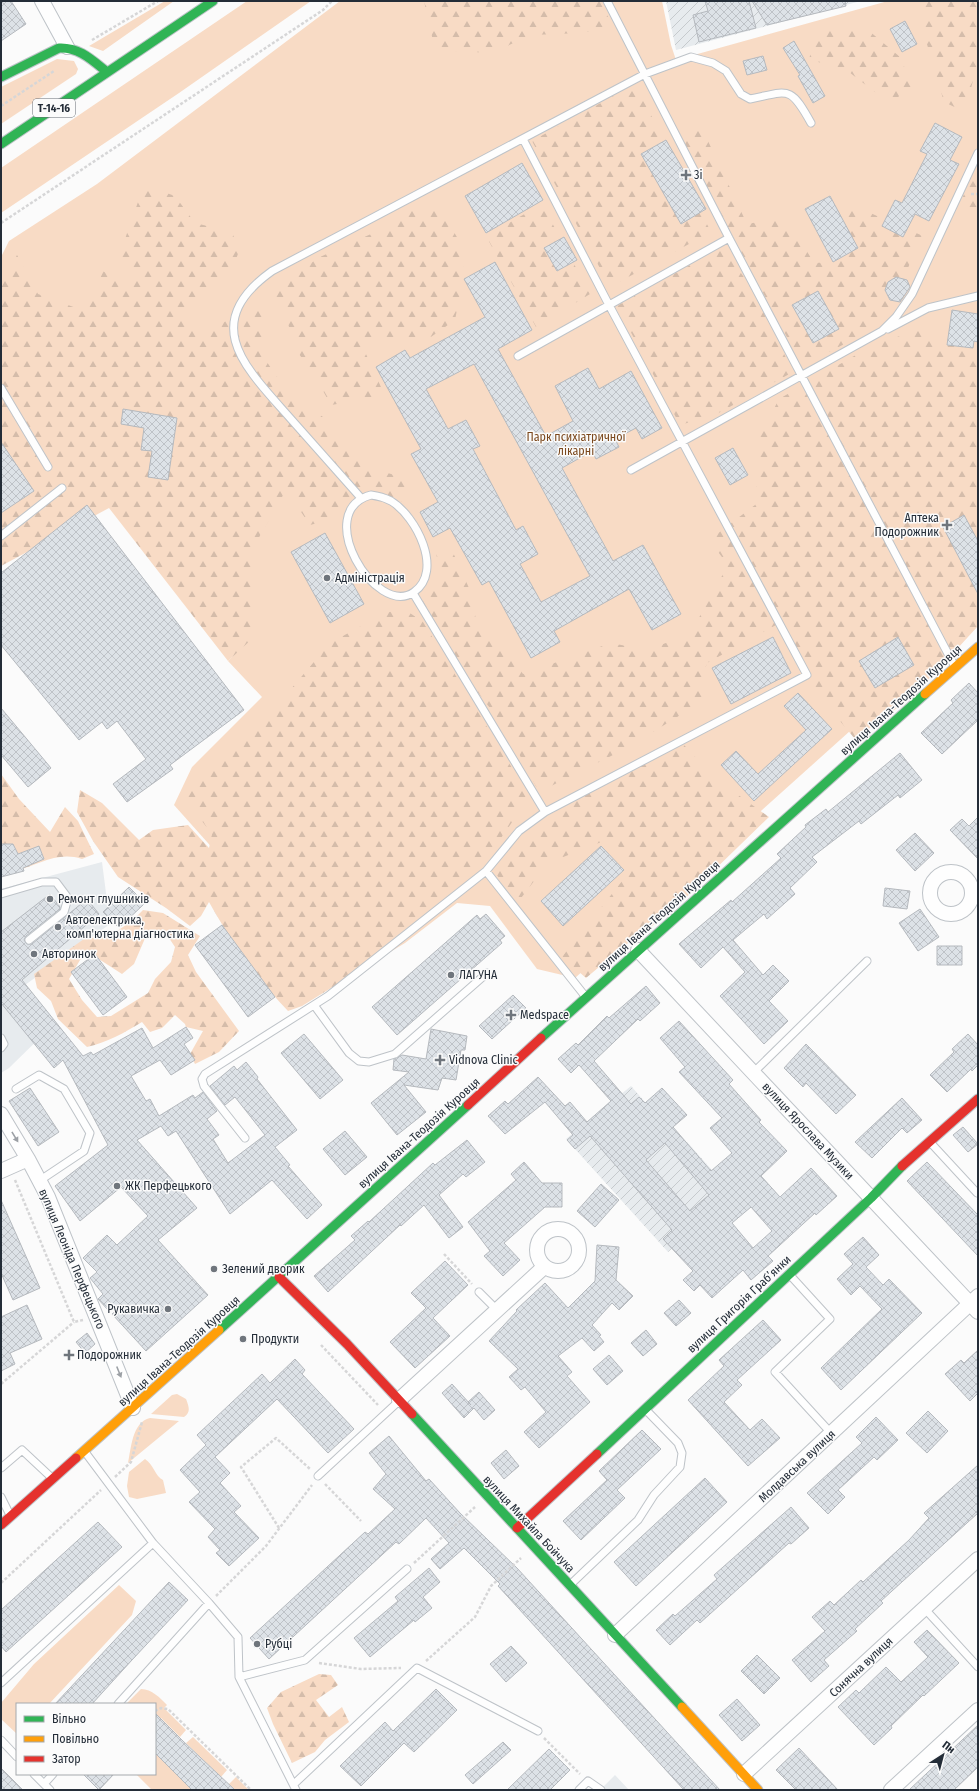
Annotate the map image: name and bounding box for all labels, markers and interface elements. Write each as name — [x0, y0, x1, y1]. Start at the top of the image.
road number: Т-14-16 — [33, 99, 75, 117]
place label: 3і — [694, 168, 702, 182]
marker: 3і — [681, 170, 691, 180]
park label: Парк психіатричної лікарні — [526, 430, 627, 458]
place label: Аптека Подорожник — [874, 511, 939, 539]
marker: Аптека Подорожник — [942, 520, 952, 530]
place label: Адміністрація — [335, 571, 405, 585]
marker: Адміністрація — [322, 573, 332, 583]
street label: вулиця Івана-Теодозія Куровця — [837, 642, 965, 758]
street label: вулиця Івана-Теодозія Куровця — [595, 858, 723, 974]
place label: Ремонт глушників — [58, 892, 149, 906]
marker: Ремонт глушників — [45, 894, 55, 904]
place label: Автоелектрика, комп'ютерна діагностика — [66, 913, 194, 941]
marker: Автоелектрика, комп'ютерна діагностика — [53, 922, 63, 932]
place label: Авторинок — [42, 947, 97, 961]
marker: Авторинок — [29, 949, 39, 959]
place label: ЛАГУНА — [459, 968, 498, 982]
marker: ЛАГУНА — [446, 970, 456, 980]
place label: Medspace — [520, 1008, 569, 1022]
marker: Medspace — [505, 1009, 517, 1021]
place label: Vidnova Clinic — [449, 1053, 518, 1067]
marker: Vidnova Clinic — [434, 1054, 446, 1066]
street label: вулиця Івана-Теодозія Куровця — [355, 1075, 483, 1191]
street label: вулиця Ярослава Музики — [759, 1080, 857, 1182]
one-way arrow — [11, 1131, 18, 1143]
place label: ЖК Перфецького — [125, 1179, 212, 1193]
marker: ЖК Перфецького — [112, 1181, 122, 1191]
street label: вулиця Леоніда Перфецького — [36, 1187, 108, 1331]
street label: вулиця Григорія Грабʼянки — [684, 1252, 794, 1356]
place label: Зелений дворик — [222, 1262, 305, 1276]
marker: Зелений дворик — [209, 1264, 219, 1274]
street label: вулиця Івана-Теодозія Куровця — [115, 1293, 243, 1409]
place label: Рукавичка — [107, 1302, 160, 1316]
marker: Рукавичка — [163, 1304, 173, 1314]
place label: Продукти — [251, 1332, 299, 1346]
marker: Продукти — [238, 1334, 248, 1344]
place label: Подорожник — [77, 1348, 142, 1362]
marker: Подорожник — [64, 1350, 74, 1360]
one-way arrow — [116, 1366, 122, 1378]
street label: Молдавська вулиця — [756, 1427, 838, 1505]
street label: вулиця Михайла Бойчука — [480, 1473, 578, 1576]
street label: Сонячна вулиця — [826, 1634, 896, 1700]
place label: Рубці — [265, 1637, 292, 1651]
marker: Рубці — [252, 1639, 262, 1649]
legend — [16, 1703, 156, 1775]
text: Вільно — [52, 1712, 86, 1726]
text: Повільно — [52, 1732, 99, 1746]
north arrow — [923, 1735, 963, 1775]
text: Пн — [940, 1738, 958, 1756]
text: Затор — [52, 1752, 81, 1766]

